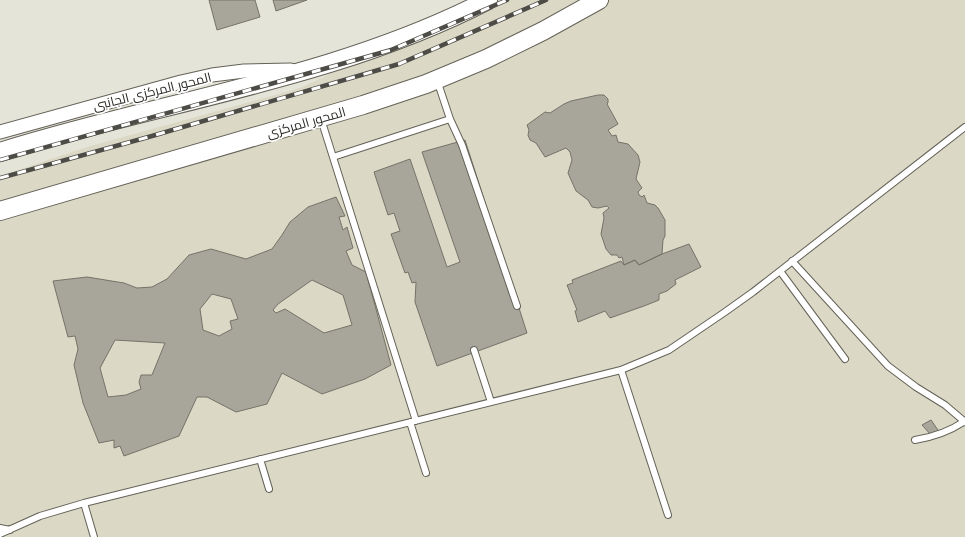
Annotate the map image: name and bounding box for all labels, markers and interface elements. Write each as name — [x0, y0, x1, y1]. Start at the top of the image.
street label: المحور المركزى الجانبى — [91, 68, 213, 114]
street label: المحور المركزى — [264, 102, 348, 142]

